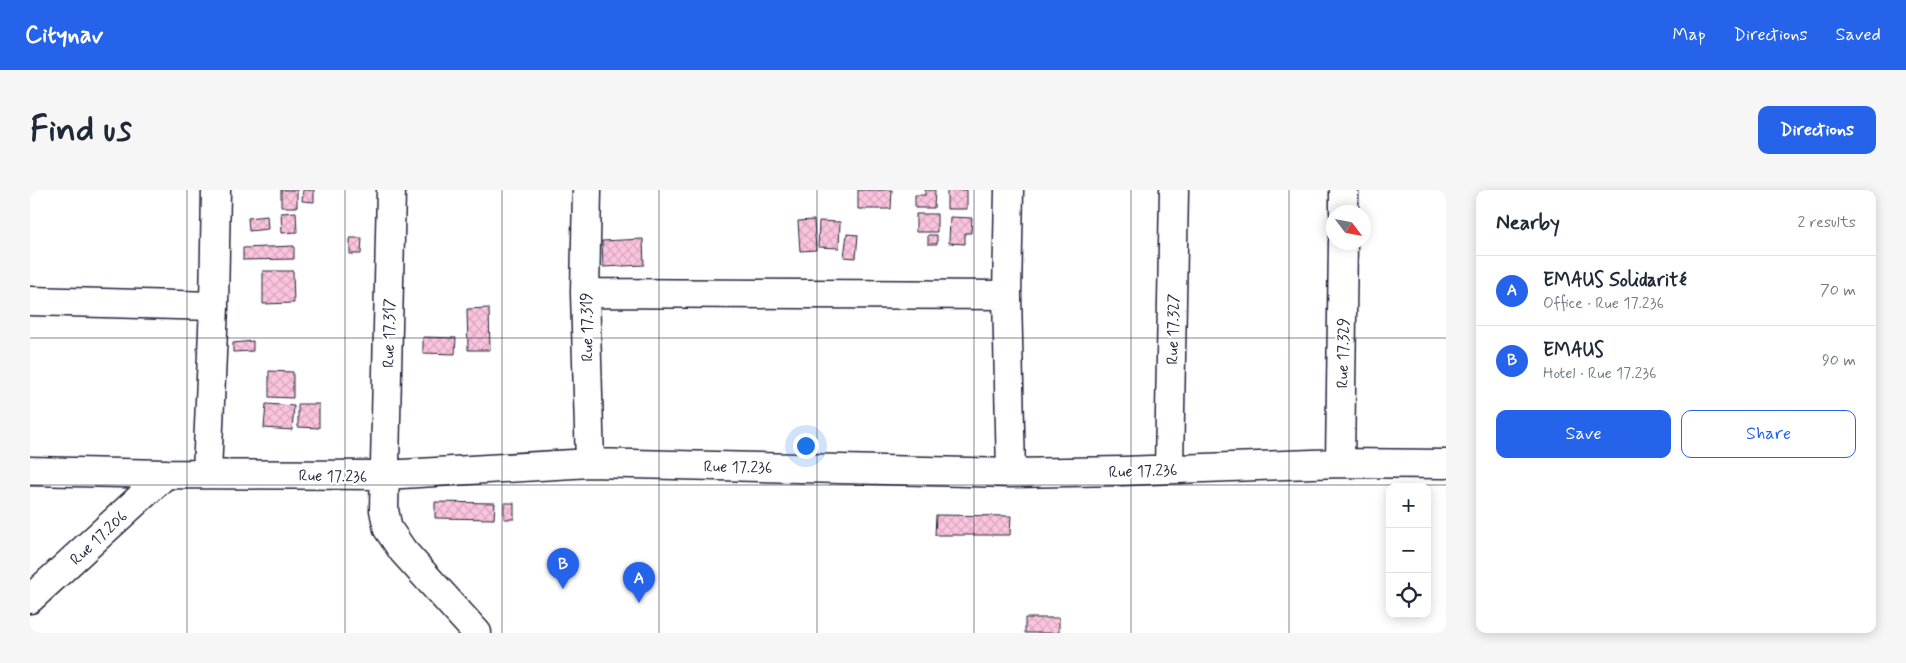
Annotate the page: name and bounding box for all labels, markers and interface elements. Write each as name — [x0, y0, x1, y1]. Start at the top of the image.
text: Citynav — [25, 20, 103, 51]
text: Map — [1673, 23, 1706, 47]
text: Directions — [1734, 23, 1808, 47]
text: Saved — [1836, 23, 1881, 47]
button: Directions — [1758, 106, 1876, 154]
text: Find us — [30, 107, 132, 153]
north arrow — [1326, 205, 1371, 250]
text: Nearby — [1496, 209, 1560, 237]
text: 2 results — [1798, 212, 1856, 233]
text: EMAUS Solidarité — [1543, 268, 1687, 293]
text: A — [1507, 280, 1517, 301]
text: 70 m — [1820, 280, 1856, 301]
street label: Rue 17.319 — [576, 292, 599, 362]
street label: Rue 17.327 — [1162, 293, 1185, 365]
text: Office · Rue 17.236 — [1543, 293, 1664, 314]
street label: Rue 17.317 — [378, 298, 401, 368]
street label: Rue 17.329 — [1332, 317, 1355, 389]
text: EMAUS — [1543, 338, 1604, 363]
text: B — [1507, 350, 1517, 371]
text: 90 m — [1822, 350, 1856, 371]
text: Hotel · Rue 17.236 — [1543, 363, 1657, 384]
button: Save — [1496, 410, 1671, 458]
button: Share — [1681, 410, 1856, 458]
your location — [793, 433, 819, 459]
street label: Rue 17.236 — [703, 456, 773, 479]
street label: Rue 17.236 — [1108, 460, 1178, 483]
street label: Rue 17.236 — [298, 465, 368, 488]
map controls — [1386, 483, 1431, 618]
button: + — [1386, 483, 1431, 528]
street label: Rue 17.206 — [66, 506, 132, 570]
button: − — [1386, 528, 1431, 573]
pin: B — [547, 548, 579, 589]
pin: A — [623, 562, 655, 603]
button: locate — [1386, 573, 1431, 618]

